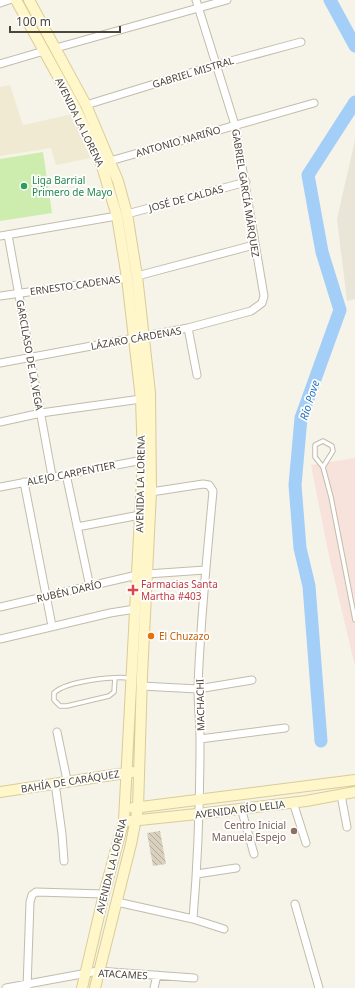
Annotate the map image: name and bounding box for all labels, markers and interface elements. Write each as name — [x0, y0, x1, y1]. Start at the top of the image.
scale bar — [10, 8, 120, 34]
text: 100 m — [16, 13, 51, 30]
street label: GABRIEL MISTRAL — [151, 53, 235, 91]
street label: AVENIDA LA LORENA — [52, 75, 108, 169]
street label: ANTONIO NARIÑO — [134, 122, 222, 160]
street label: GABRIEL GARCÍA MÁRQUEZ — [229, 128, 263, 258]
place label: Liga Barrial Primero de Mayo — [32, 173, 113, 199]
marker: Liga Barrial Primero de Mayo — [19, 181, 29, 191]
street label: JOSÉ DE CALDAS — [146, 181, 225, 215]
street label: ERNESTO CADENAS — [29, 272, 122, 298]
street label: GARCILASO DE LA VEGA — [13, 299, 47, 412]
street label: LÁZARO CÁRDENAS — [90, 323, 183, 353]
water label: Río Pove — [296, 378, 323, 422]
street label: AVENIDA LA LORENA — [132, 435, 148, 533]
street label: ALEJO CARPENTIER — [26, 457, 117, 488]
street label: RUBÉN DARÍO — [35, 577, 103, 605]
place label: Farmacias Santa Martha #403 — [141, 577, 218, 603]
marker: Farmacias Santa Martha #403 — [128, 585, 138, 595]
place label: El Chuzazo — [159, 629, 209, 643]
marker: El Chuzazo — [146, 631, 156, 641]
street label: MACHACHI — [193, 679, 207, 731]
street label: BAHÍA DE CARÁQUEZ — [20, 766, 121, 796]
street label: AVENIDA RÍO LELIA — [194, 796, 286, 821]
street label: AVENIDA LA LORENA — [92, 816, 130, 915]
place label: Centro Inicial Manuela Espejo — [212, 818, 286, 844]
marker: Centro Inicial Manuela Espejo — [289, 826, 299, 836]
street label: ATACAMES — [98, 966, 149, 982]

